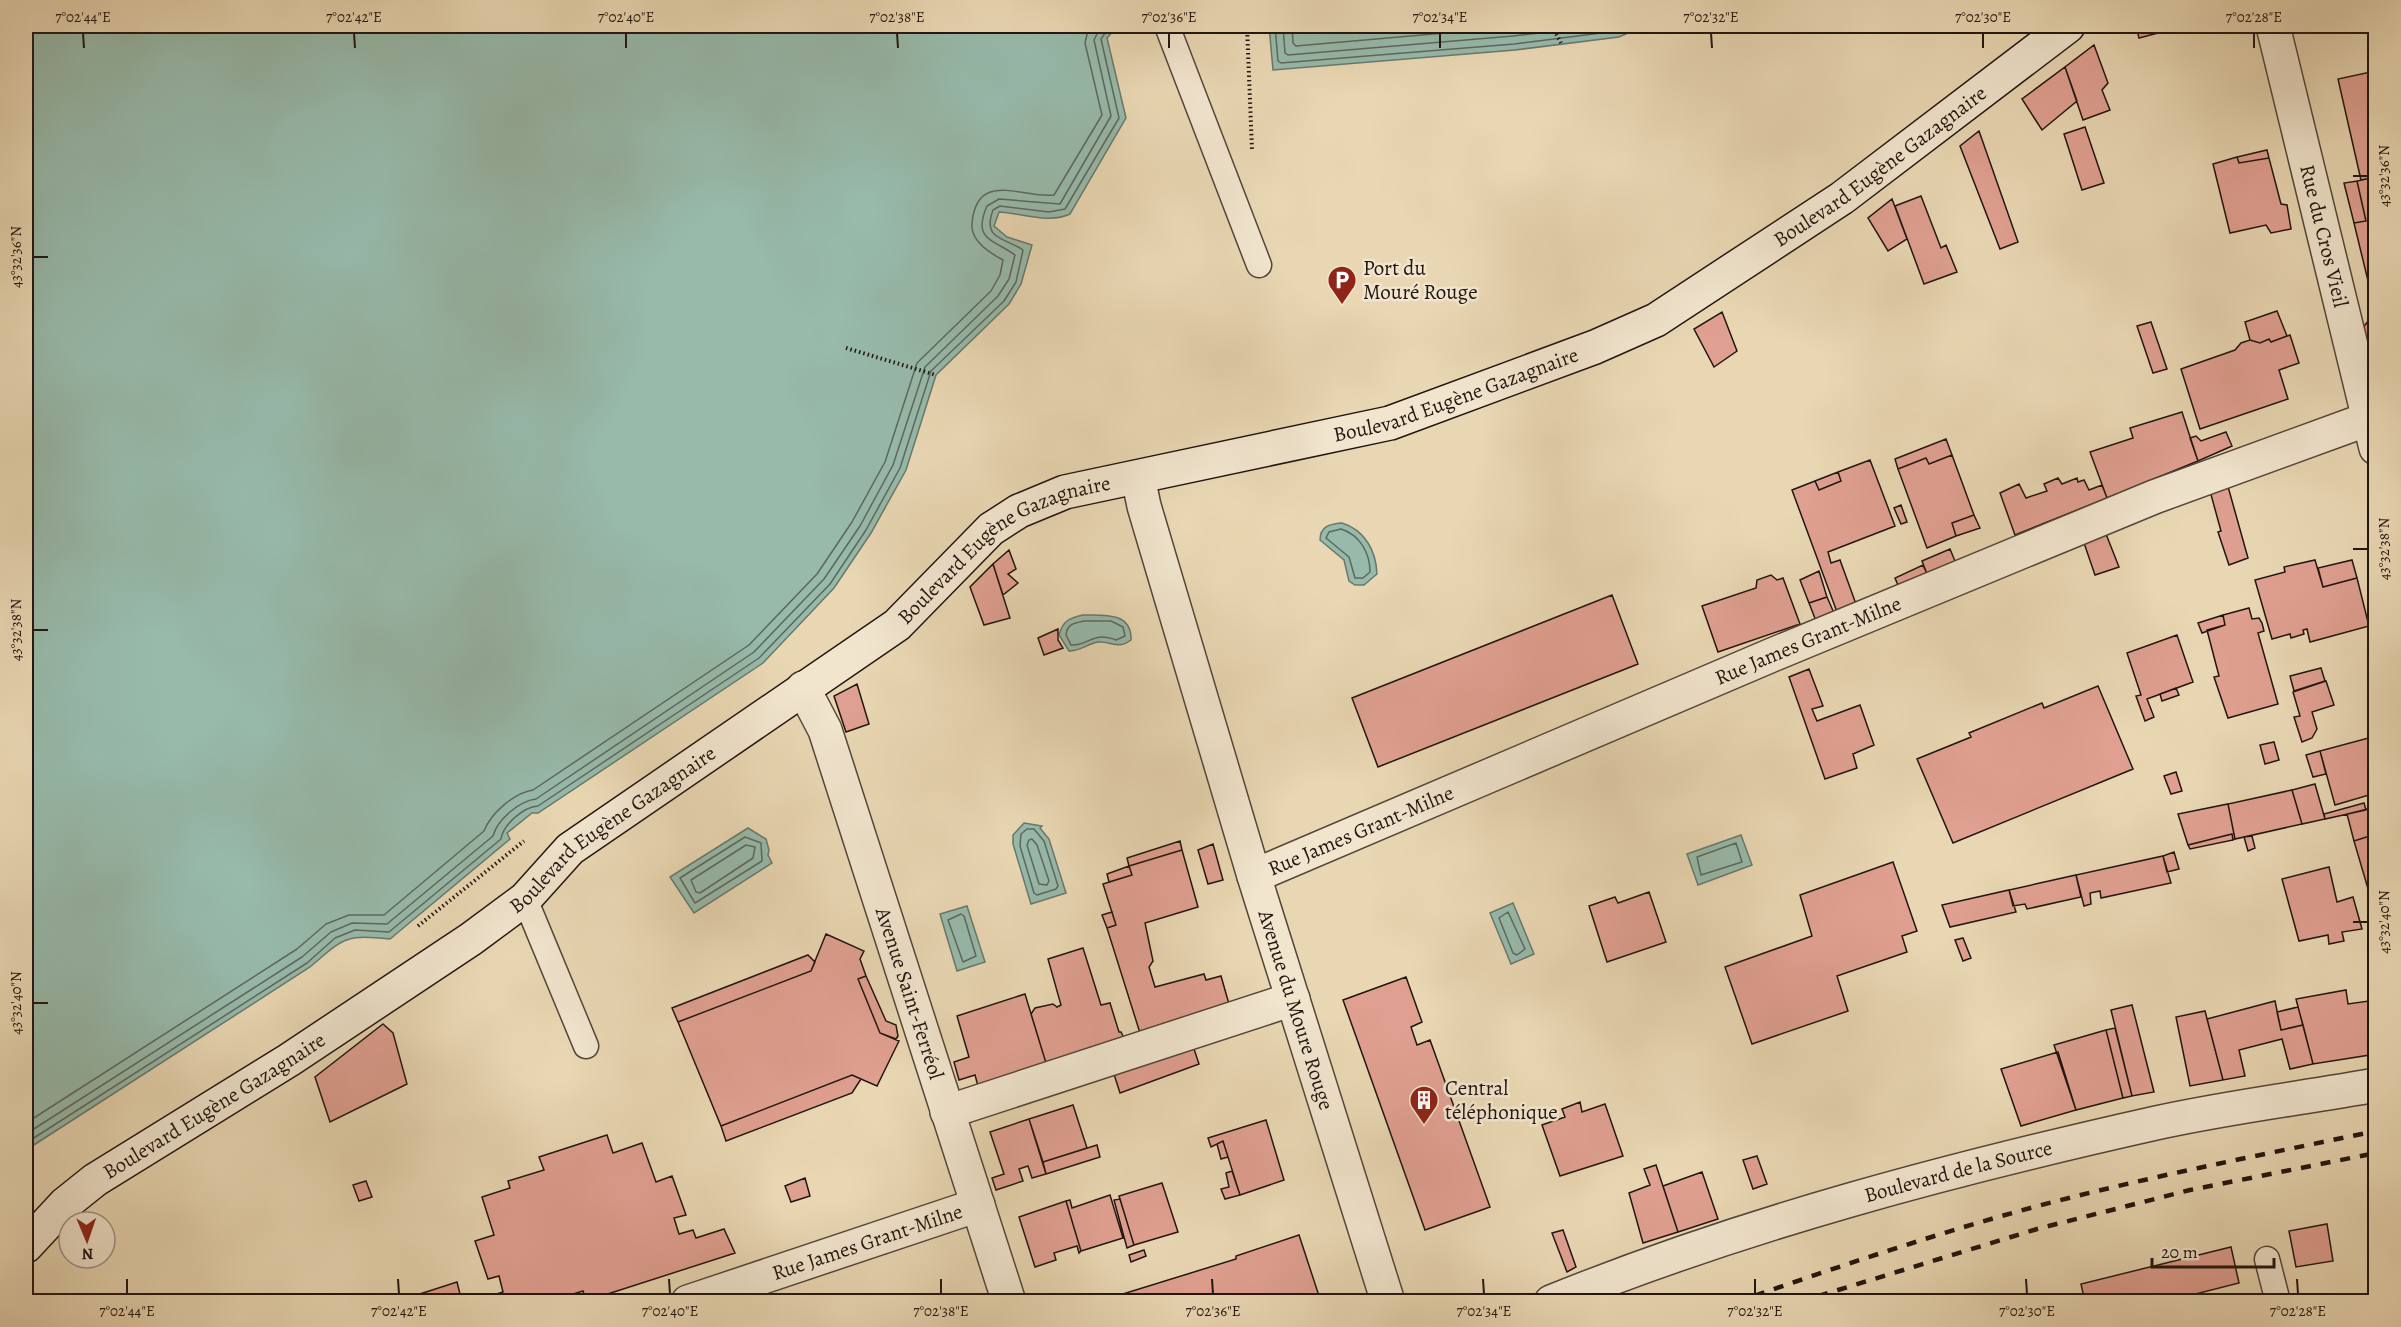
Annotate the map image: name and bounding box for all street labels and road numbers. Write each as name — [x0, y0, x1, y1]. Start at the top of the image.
street label: Boulevard Eugène Gazagnaire — [1768, 79, 1992, 253]
street label: Rue du Cros Vieil — [2293, 162, 2355, 310]
street label: Boulevard Eugène Gazagnaire — [1331, 340, 1582, 449]
street label: Boulevard Eugène Gazagnaire — [891, 469, 1113, 630]
street label: Rue James Grant-Milne — [1711, 589, 1905, 692]
street label: Boulevard Eugène Gazagnaire — [504, 739, 721, 920]
street label: Rue James Grant-Milne — [1264, 778, 1458, 882]
street label: Avenue Saint-Ferréol — [869, 903, 950, 1083]
street label: Avenue du Moure Rouge — [1251, 905, 1341, 1113]
street label: Boulevard Eugène Gazagnaire — [97, 1026, 331, 1186]
street label: Boulevard de la Source — [1861, 1134, 2055, 1209]
street label: Rue James Grant-Milne — [768, 1197, 966, 1287]

